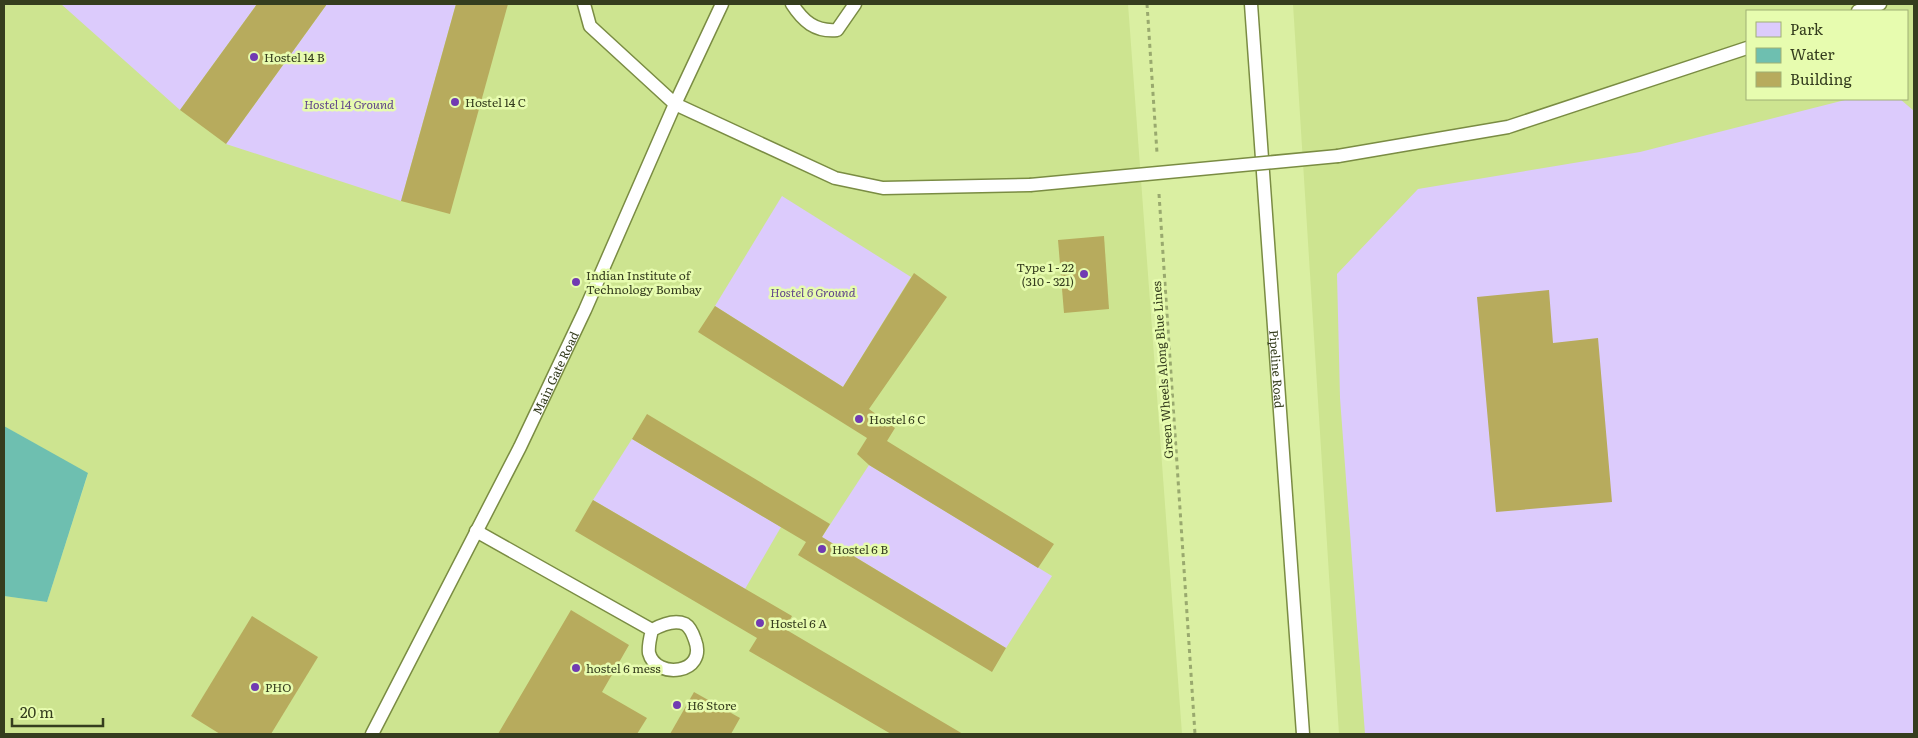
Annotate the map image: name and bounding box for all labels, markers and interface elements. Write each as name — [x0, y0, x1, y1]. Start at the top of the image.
legend — [1746, 10, 1908, 100]
text: Park — [1790, 17, 1824, 40]
text: Water — [1790, 42, 1835, 65]
place label: Hostel 14 B — [264, 48, 325, 66]
marker: Hostel 14 B — [248, 51, 260, 63]
text: Building — [1790, 67, 1852, 90]
place label: Hostel 14 C — [465, 93, 526, 111]
park label: Hostel 14 Ground — [304, 95, 394, 113]
marker: Hostel 14 C — [449, 96, 461, 108]
place label: Type 1 - 22 (310 - 321) — [1016, 258, 1074, 290]
place label: Indian Institute of Technology Bombay — [586, 266, 702, 298]
marker: Type 1 - 22 (310 - 321) — [1078, 268, 1090, 280]
marker: Indian Institute of Technology Bombay — [570, 276, 582, 288]
street label: Green Wheels Along Blue Lines — [1147, 280, 1177, 459]
park label: Hostel 6 Ground — [770, 283, 856, 301]
street label: Main Gate Road — [528, 328, 583, 418]
street label: Pipeline Road — [1265, 329, 1289, 409]
place label: Hostel 6 C — [869, 410, 926, 428]
marker: Hostel 6 C — [853, 413, 865, 425]
place label: Hostel 6 B — [832, 540, 888, 558]
marker: Hostel 6 B — [816, 543, 828, 555]
place label: Hostel 6 A — [770, 614, 827, 632]
marker: Hostel 6 A — [754, 617, 766, 629]
place label: hostel 6 mess — [586, 659, 661, 677]
marker: hostel 6 mess — [570, 662, 582, 674]
place label: PHO — [265, 678, 291, 696]
marker: PHO — [249, 681, 261, 693]
scale bar — [12, 696, 104, 728]
place label: H6 Store — [687, 696, 736, 714]
marker: H6 Store — [671, 699, 683, 711]
text: 20 m — [20, 700, 54, 723]

